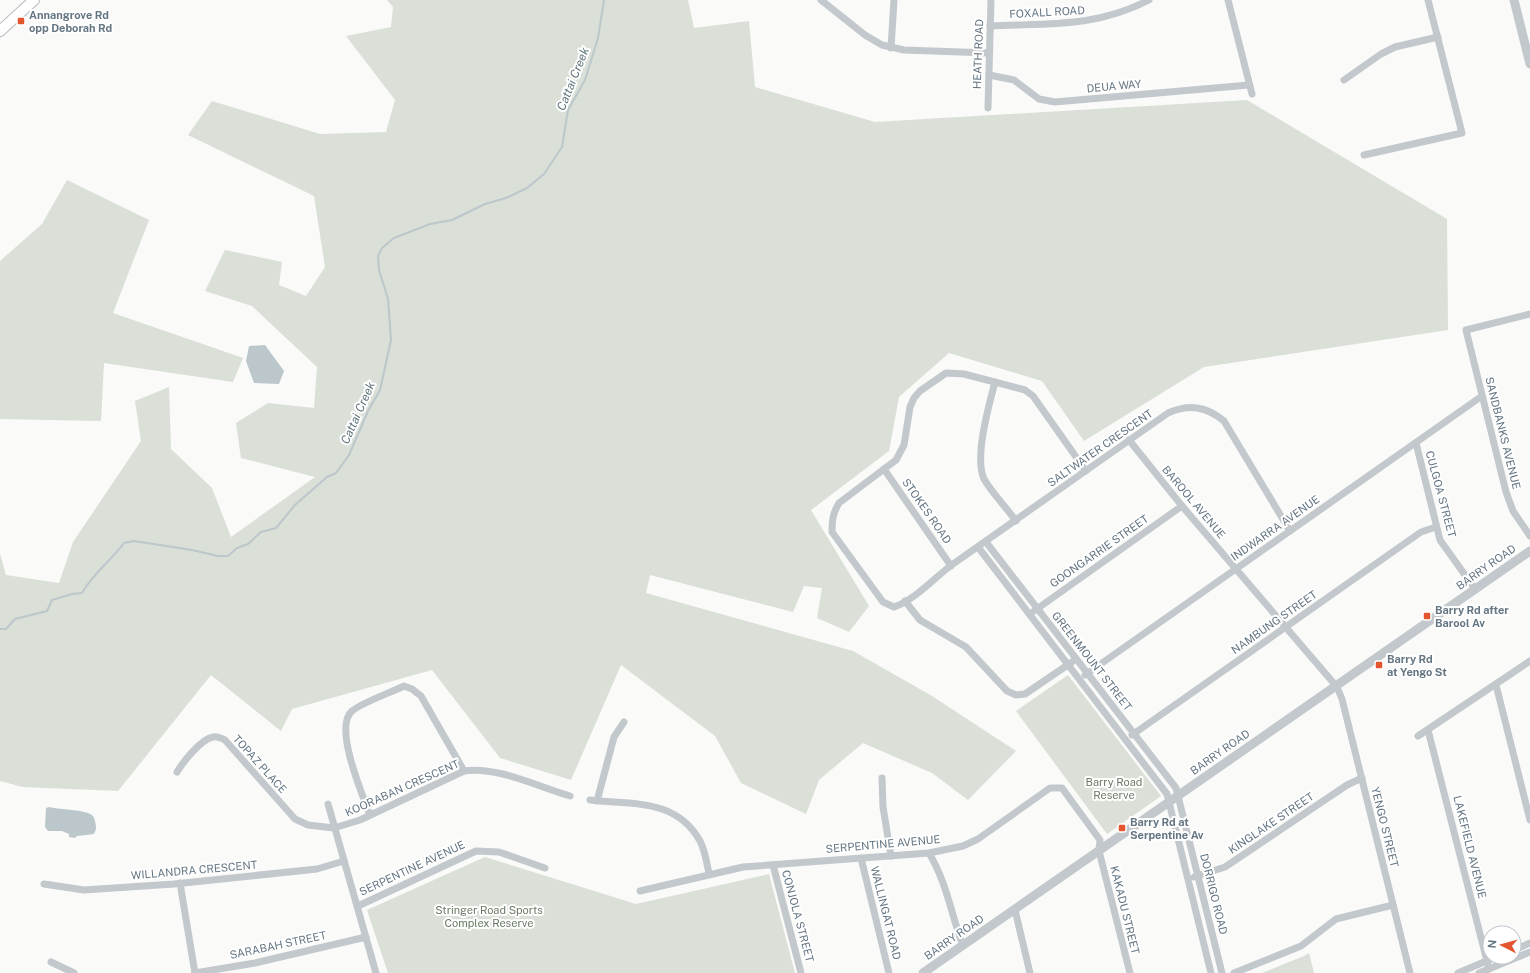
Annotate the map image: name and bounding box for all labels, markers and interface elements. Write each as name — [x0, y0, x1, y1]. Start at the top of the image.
street label: FOXALL ROAD — [1009, 4, 1085, 20]
place label: Annangrove Rd opp Deborah Rd — [29, 9, 112, 34]
marker: Annangrove Rd opp Deborah Rd — [16, 16, 26, 26]
street label: HEATH ROAD — [971, 18, 985, 89]
water label: Cattai Creek — [554, 45, 592, 113]
street label: DEUA WAY — [1086, 78, 1142, 94]
street label: SANDBANKS AVENUE — [1483, 376, 1523, 490]
water label: Cattai Creek — [338, 379, 378, 446]
street label: SALTWATER CRESCENT — [1045, 407, 1155, 489]
street label: CULGOA STREET — [1424, 449, 1458, 539]
street label: BAROOL AVENUE — [1160, 463, 1228, 541]
street label: STOKES ROAD — [900, 476, 954, 546]
street label: INDWARRA AVENUE — [1229, 493, 1322, 563]
street label: GOONGARRIE STREET — [1047, 512, 1151, 590]
street label: BARRY ROAD — [1454, 542, 1518, 592]
street label: NAMBUNG STREET — [1229, 588, 1319, 656]
place label: Barry Rd after Barool Av — [1435, 604, 1509, 629]
street label: GREENMOUNT STREET — [1050, 609, 1135, 713]
marker: Barry Rd after Barool Av — [1422, 611, 1432, 621]
place label: Barry Rd at Yengo St — [1387, 653, 1447, 678]
marker: Barry Rd at Yengo St — [1374, 660, 1384, 670]
street label: BARRY ROAD — [1188, 727, 1252, 777]
street label: TOPAZ PLACE — [231, 733, 289, 796]
street label: KOORABAN CRESCENT — [343, 757, 461, 819]
park label: Barry Road Reserve — [1086, 776, 1142, 801]
street label: YENGO STREET — [1369, 786, 1401, 869]
street label: KINGLAKE STREET — [1226, 790, 1316, 856]
street label: LAKEFIELD AVENUE — [1451, 794, 1489, 900]
place label: Barry Rd at Serpentine Av — [1130, 816, 1204, 841]
marker: Barry Rd at Serpentine Av — [1117, 823, 1127, 833]
street label: SERPENTINE AVENUE — [825, 833, 941, 855]
street label: SERPENTINE AVENUE — [357, 838, 467, 898]
street label: DORRIGO ROAD — [1198, 852, 1230, 936]
street label: WILLANDRA CRESCENT — [130, 858, 258, 881]
street label: WALLINGAT ROAD — [869, 865, 903, 961]
street label: KAKADU STREET — [1108, 865, 1142, 956]
street label: CONJOLA STREET — [780, 869, 816, 964]
park label: Stringer Road Sports Complex Reserve — [435, 904, 543, 929]
street label: BARRY ROAD — [922, 912, 986, 962]
north arrow — [1482, 925, 1522, 965]
street label: SARABAH STREET — [229, 929, 328, 961]
text: N — [1486, 939, 1498, 949]

